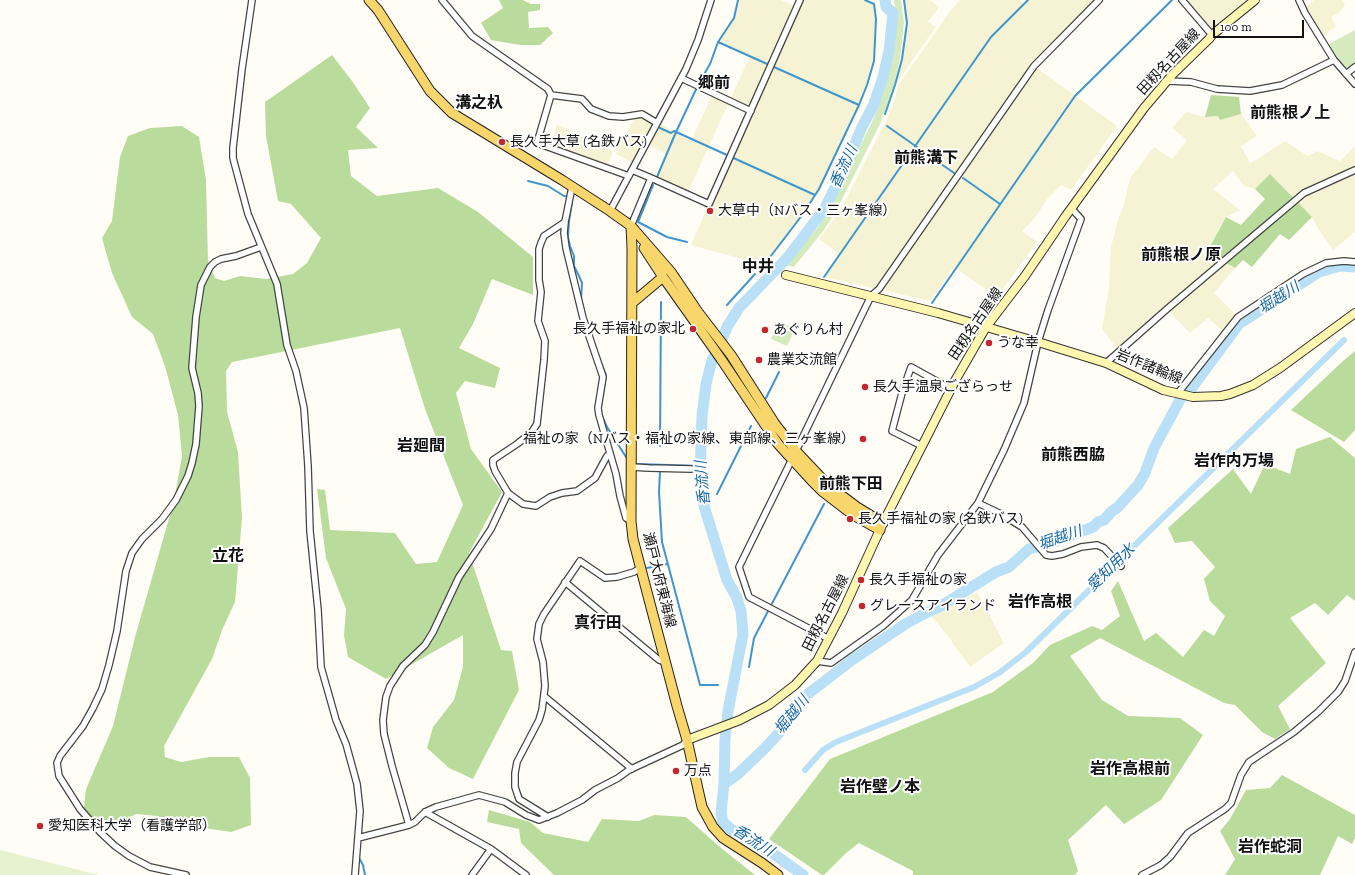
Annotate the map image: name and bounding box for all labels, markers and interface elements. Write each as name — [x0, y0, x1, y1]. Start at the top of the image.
scale bar — [1215, 12, 1306, 38]
text: 100 m — [1220, 20, 1252, 34]
street label: 田籾名古屋線 — [1134, 26, 1204, 98]
district label: 郷前 — [698, 73, 730, 93]
district label: 溝之杁 — [455, 93, 503, 113]
district label: 前熊根ノ上 — [1250, 103, 1330, 123]
place label: 長久手大草 (名鉄バス) — [510, 134, 647, 150]
marker: 長久手大草 (名鉄バス) — [497, 137, 507, 147]
water label: 香流川 — [826, 143, 862, 191]
district label: 前熊溝下 — [894, 148, 958, 168]
place label: 大草中（Nバス・三ヶ峯線） — [718, 203, 896, 219]
marker: 大草中（Nバス・三ヶ峯線） — [705, 206, 715, 216]
district label: 前熊根ノ原 — [1141, 245, 1221, 265]
district label: 中井 — [742, 257, 774, 277]
water label: 堀越川 — [1255, 278, 1303, 318]
street label: 田籾名古屋線 — [946, 284, 1006, 364]
place label: 長久手福祉の家北 — [573, 321, 685, 337]
place label: あぐりん村 — [773, 322, 843, 338]
marker: 長久手福祉の家北 — [688, 324, 698, 334]
marker: あぐりん村 — [760, 325, 770, 335]
place label: うな幸 — [997, 335, 1039, 351]
marker: うな幸 — [984, 338, 994, 348]
street label: 岩作諸輪線 — [1113, 346, 1185, 388]
place label: 農業交流館 — [767, 352, 837, 368]
marker: 農業交流館 — [754, 355, 764, 365]
place label: 長久手温泉ござらっせ — [873, 379, 1013, 395]
marker: 長久手温泉ござらっせ — [860, 382, 870, 392]
place label: 福祉の家（Nバス・福祉の家線、東部線、三ヶ峯線） — [523, 431, 855, 447]
marker: 福祉の家（Nバス・福祉の家線、東部線、三ヶ峯線） — [858, 434, 868, 444]
district label: 岩廻間 — [397, 436, 445, 456]
district label: 前熊西脇 — [1041, 445, 1105, 465]
district label: 岩作内万場 — [1194, 451, 1274, 471]
water label: 香流川 — [692, 460, 714, 506]
district label: 前熊下田 — [819, 474, 883, 494]
place label: 長久手福祉の家 (名鉄バス) — [858, 511, 1023, 527]
marker: 長久手福祉の家 (名鉄バス) — [845, 514, 855, 524]
water label: 堀越川 — [1036, 522, 1084, 554]
street label: 瀬戸大府東海線 — [639, 530, 679, 630]
water label: 愛知用水 — [1083, 541, 1139, 595]
district label: 立花 — [212, 546, 244, 566]
street label: 田籾名古屋線 — [799, 572, 853, 654]
place label: 長久手福祉の家 — [869, 572, 967, 588]
marker: 長久手福祉の家 — [856, 575, 866, 585]
district label: 岩作高根 — [1008, 592, 1072, 612]
place label: グレースアイランド — [870, 598, 996, 614]
marker: グレースアイランド — [857, 601, 867, 611]
district label: 真行田 — [574, 613, 622, 633]
water label: 堀越川 — [771, 692, 813, 738]
district label: 岩作高根前 — [1090, 759, 1170, 779]
place label: 万点 — [684, 763, 712, 779]
marker: 万点 — [671, 766, 681, 776]
district label: 岩作壁ノ本 — [840, 777, 920, 797]
place label: 愛知医科大学（看護学部） — [48, 818, 216, 834]
marker: 愛知医科大学（看護学部） — [35, 821, 45, 831]
water label: 香流川 — [729, 821, 777, 861]
district label: 岩作蛇洞 — [1238, 837, 1302, 857]

